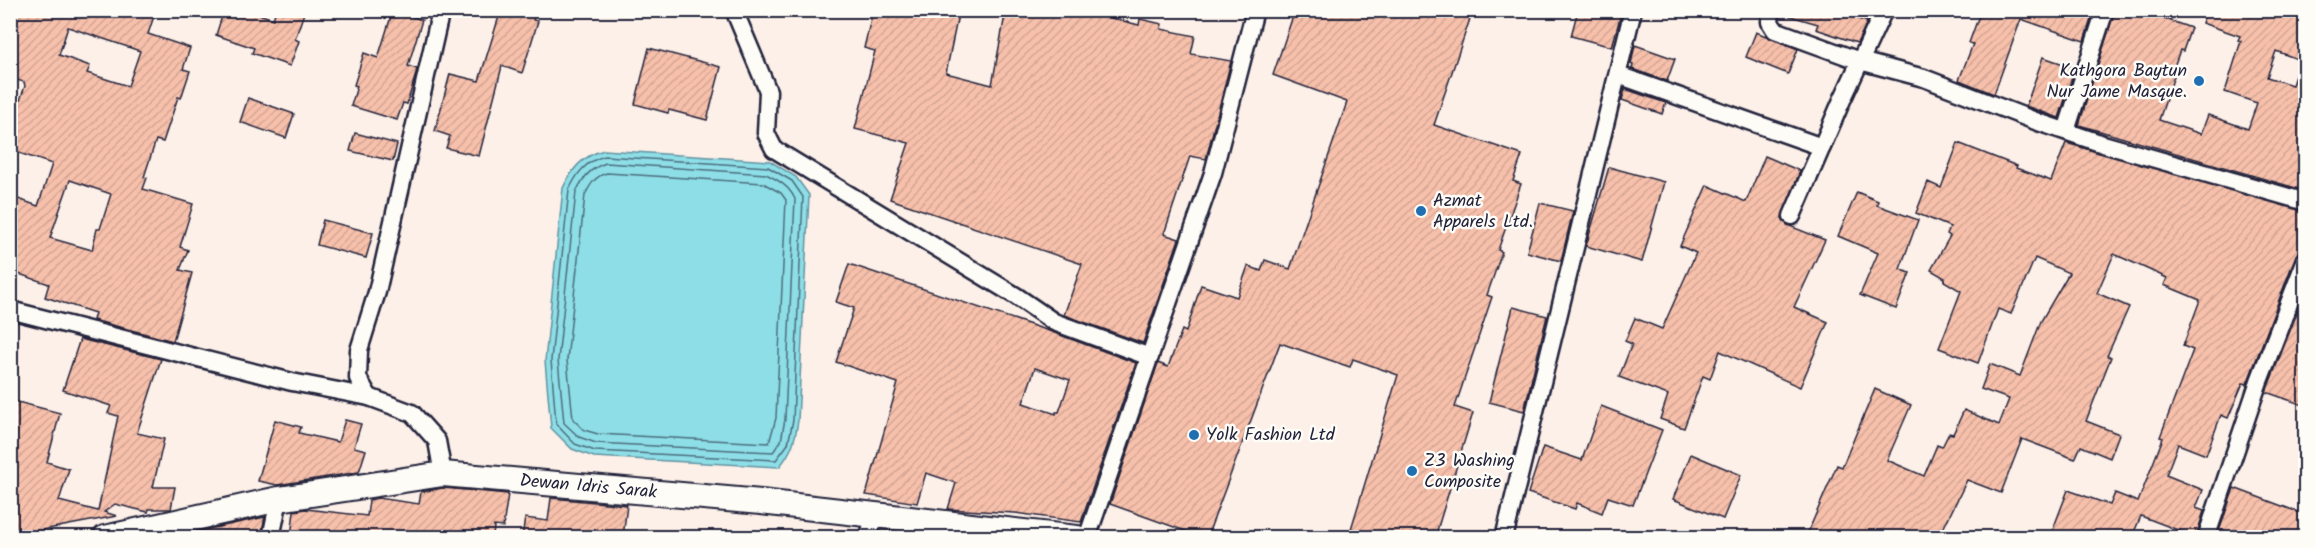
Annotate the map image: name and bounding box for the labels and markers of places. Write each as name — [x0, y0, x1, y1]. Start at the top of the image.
place label: Kathgora Baytun Nur Jame Masque. — [2047, 57, 2187, 107]
marker: Kathgora Baytun Nur Jame Masque. — [2192, 74, 2206, 88]
place label: Azmat Apparels Ltd. — [1433, 187, 1533, 237]
marker: Azmat Apparels Ltd. — [1414, 204, 1428, 218]
place label: Yolk Fashion Ltd — [1206, 421, 1336, 450]
marker: Yolk Fashion Ltd — [1187, 428, 1201, 442]
place label: Z3 Washing Composite — [1424, 447, 1515, 497]
marker: Z3 Washing Composite — [1405, 464, 1419, 478]

